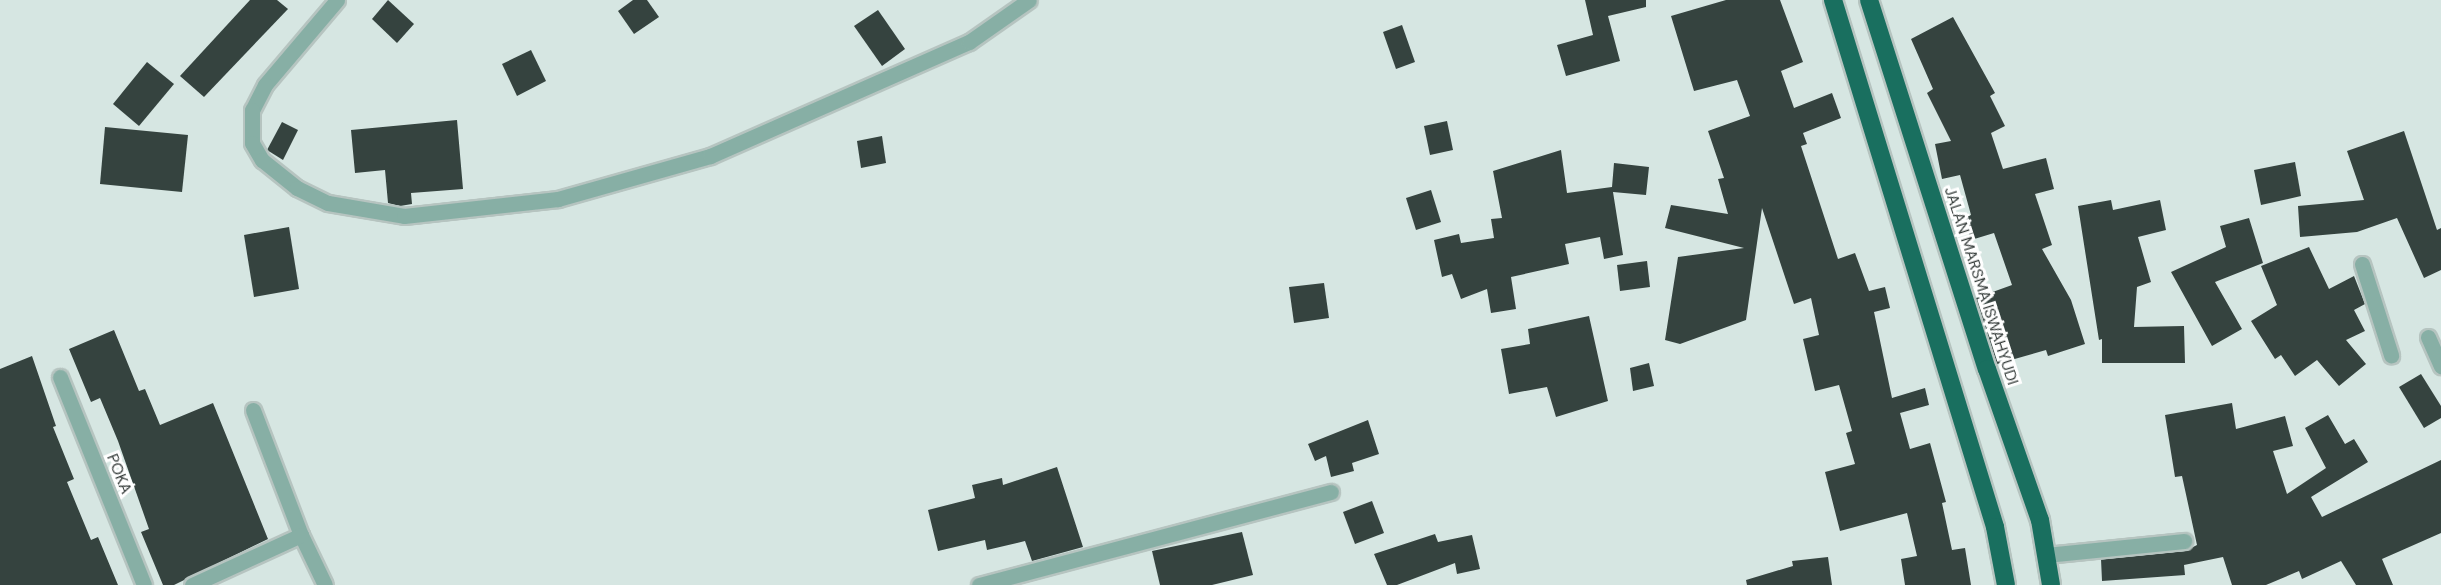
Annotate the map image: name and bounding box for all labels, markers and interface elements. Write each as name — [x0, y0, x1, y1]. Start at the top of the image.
street label: JALAN MARSMA ISWAHYUDI — [1940, 185, 2022, 387]
street label: POKA — [102, 451, 136, 497]

